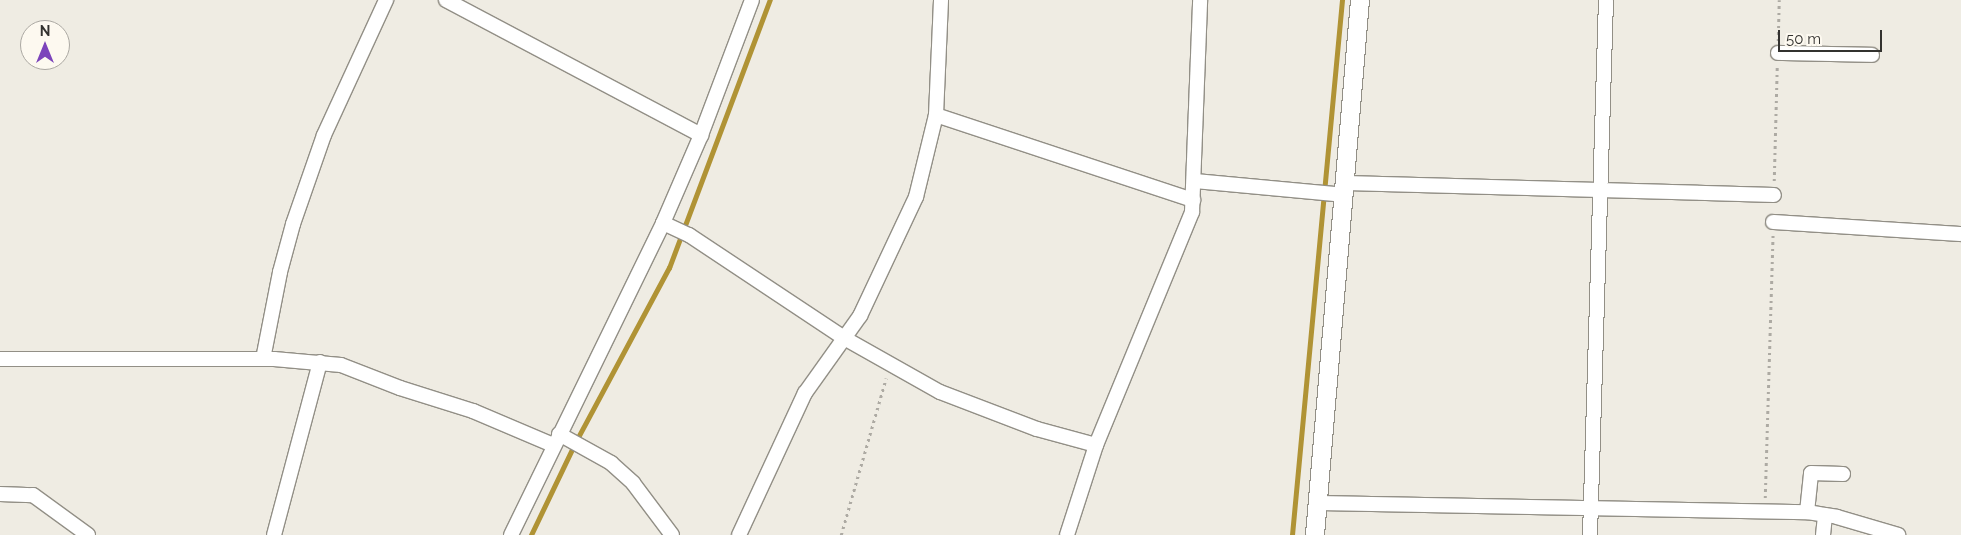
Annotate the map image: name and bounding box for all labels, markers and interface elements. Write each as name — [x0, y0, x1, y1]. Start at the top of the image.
north arrow — [20, 20, 70, 70]
scale bar — [1781, 20, 1885, 52]
text: N — [40, 23, 50, 39]
text: 50 m — [1786, 30, 1821, 48]

